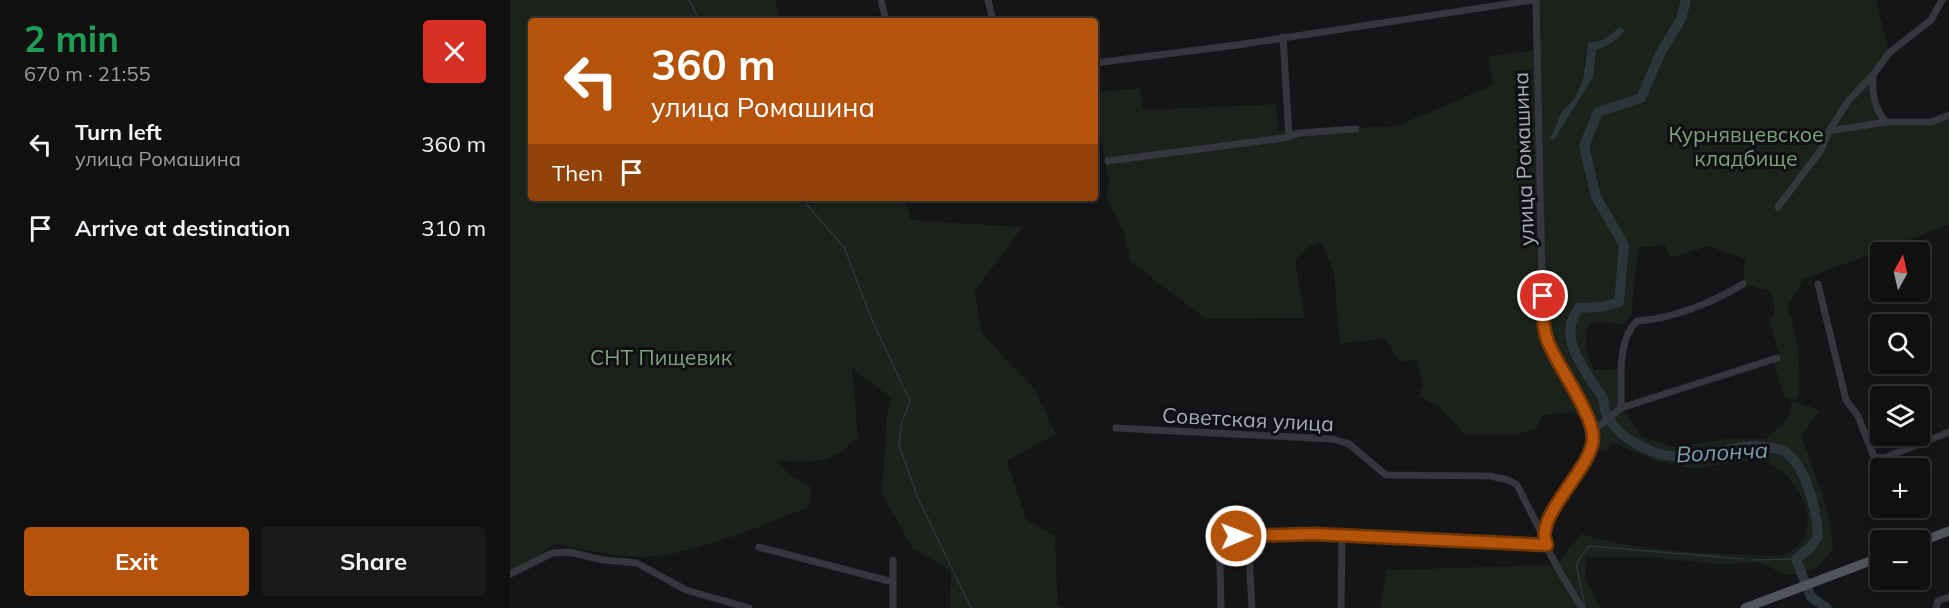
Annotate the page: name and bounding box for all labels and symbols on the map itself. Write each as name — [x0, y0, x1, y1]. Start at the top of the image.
street label: улица Ромашина — [1507, 72, 1539, 246]
park label: Курнявцевское кладбище — [1668, 121, 1824, 171]
north arrow — [1870, 242, 1930, 302]
pin — [1517, 270, 1568, 321]
park label: СНТ Пищевик — [590, 344, 733, 370]
street label: Советская улица — [1161, 402, 1335, 436]
water label: Волонча — [1675, 436, 1769, 468]
position arrow — [1204, 504, 1268, 568]

